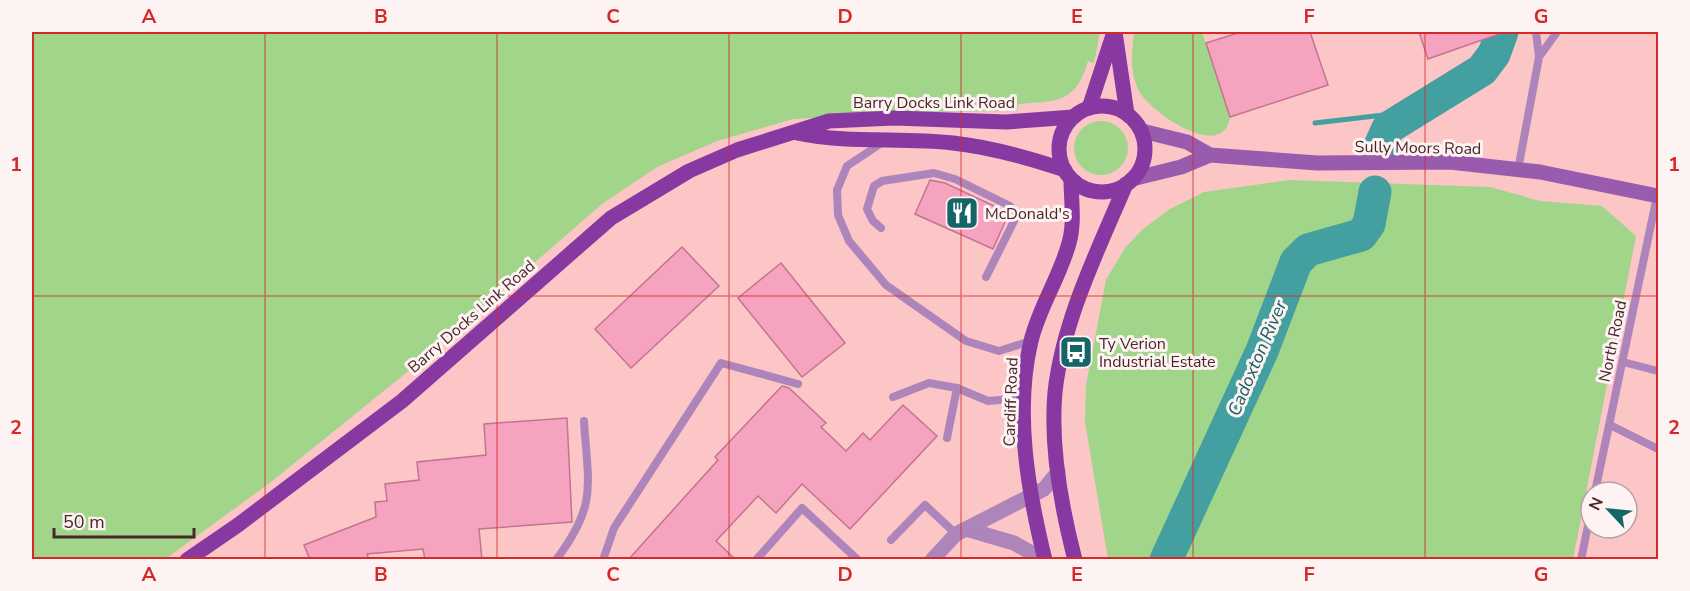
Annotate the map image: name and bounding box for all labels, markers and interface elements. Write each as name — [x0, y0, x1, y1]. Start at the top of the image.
text: A — [142, 3, 157, 30]
text: B — [374, 3, 388, 30]
text: C — [606, 3, 620, 30]
text: D — [837, 3, 853, 30]
text: E — [1071, 3, 1083, 30]
text: F — [1303, 3, 1315, 30]
text: G — [1534, 3, 1548, 30]
street label: Barry Docks Link Road — [853, 92, 1015, 114]
street label: Sully Moors Road — [1354, 136, 1481, 160]
text: 1 — [10, 151, 22, 178]
text: 1 — [1668, 151, 1680, 178]
restaurant icon: McDonald's — [944, 195, 980, 231]
place label: McDonald's — [985, 203, 1070, 225]
street label: Barry Docks Link Road — [403, 255, 540, 378]
water label: Cadoxton River — [1222, 296, 1292, 420]
street label: North Road — [1594, 298, 1632, 384]
place label: Ty Verion Industrial Estate — [1099, 333, 1215, 373]
bus stop icon: Ty Verion Industrial Estate — [1058, 334, 1094, 370]
street label: Cardiff Road — [998, 357, 1024, 447]
text: 2 — [10, 414, 22, 441]
text: 2 — [1668, 414, 1680, 441]
north arrow — [1579, 480, 1639, 540]
text: N — [1584, 494, 1609, 514]
scale bar — [54, 501, 194, 539]
text: 50 m — [63, 510, 105, 534]
text: A — [142, 561, 157, 588]
text: B — [374, 561, 388, 588]
text: C — [606, 561, 620, 588]
text: D — [837, 561, 853, 588]
text: E — [1071, 561, 1083, 588]
text: F — [1303, 561, 1315, 588]
text: G — [1534, 561, 1548, 588]

